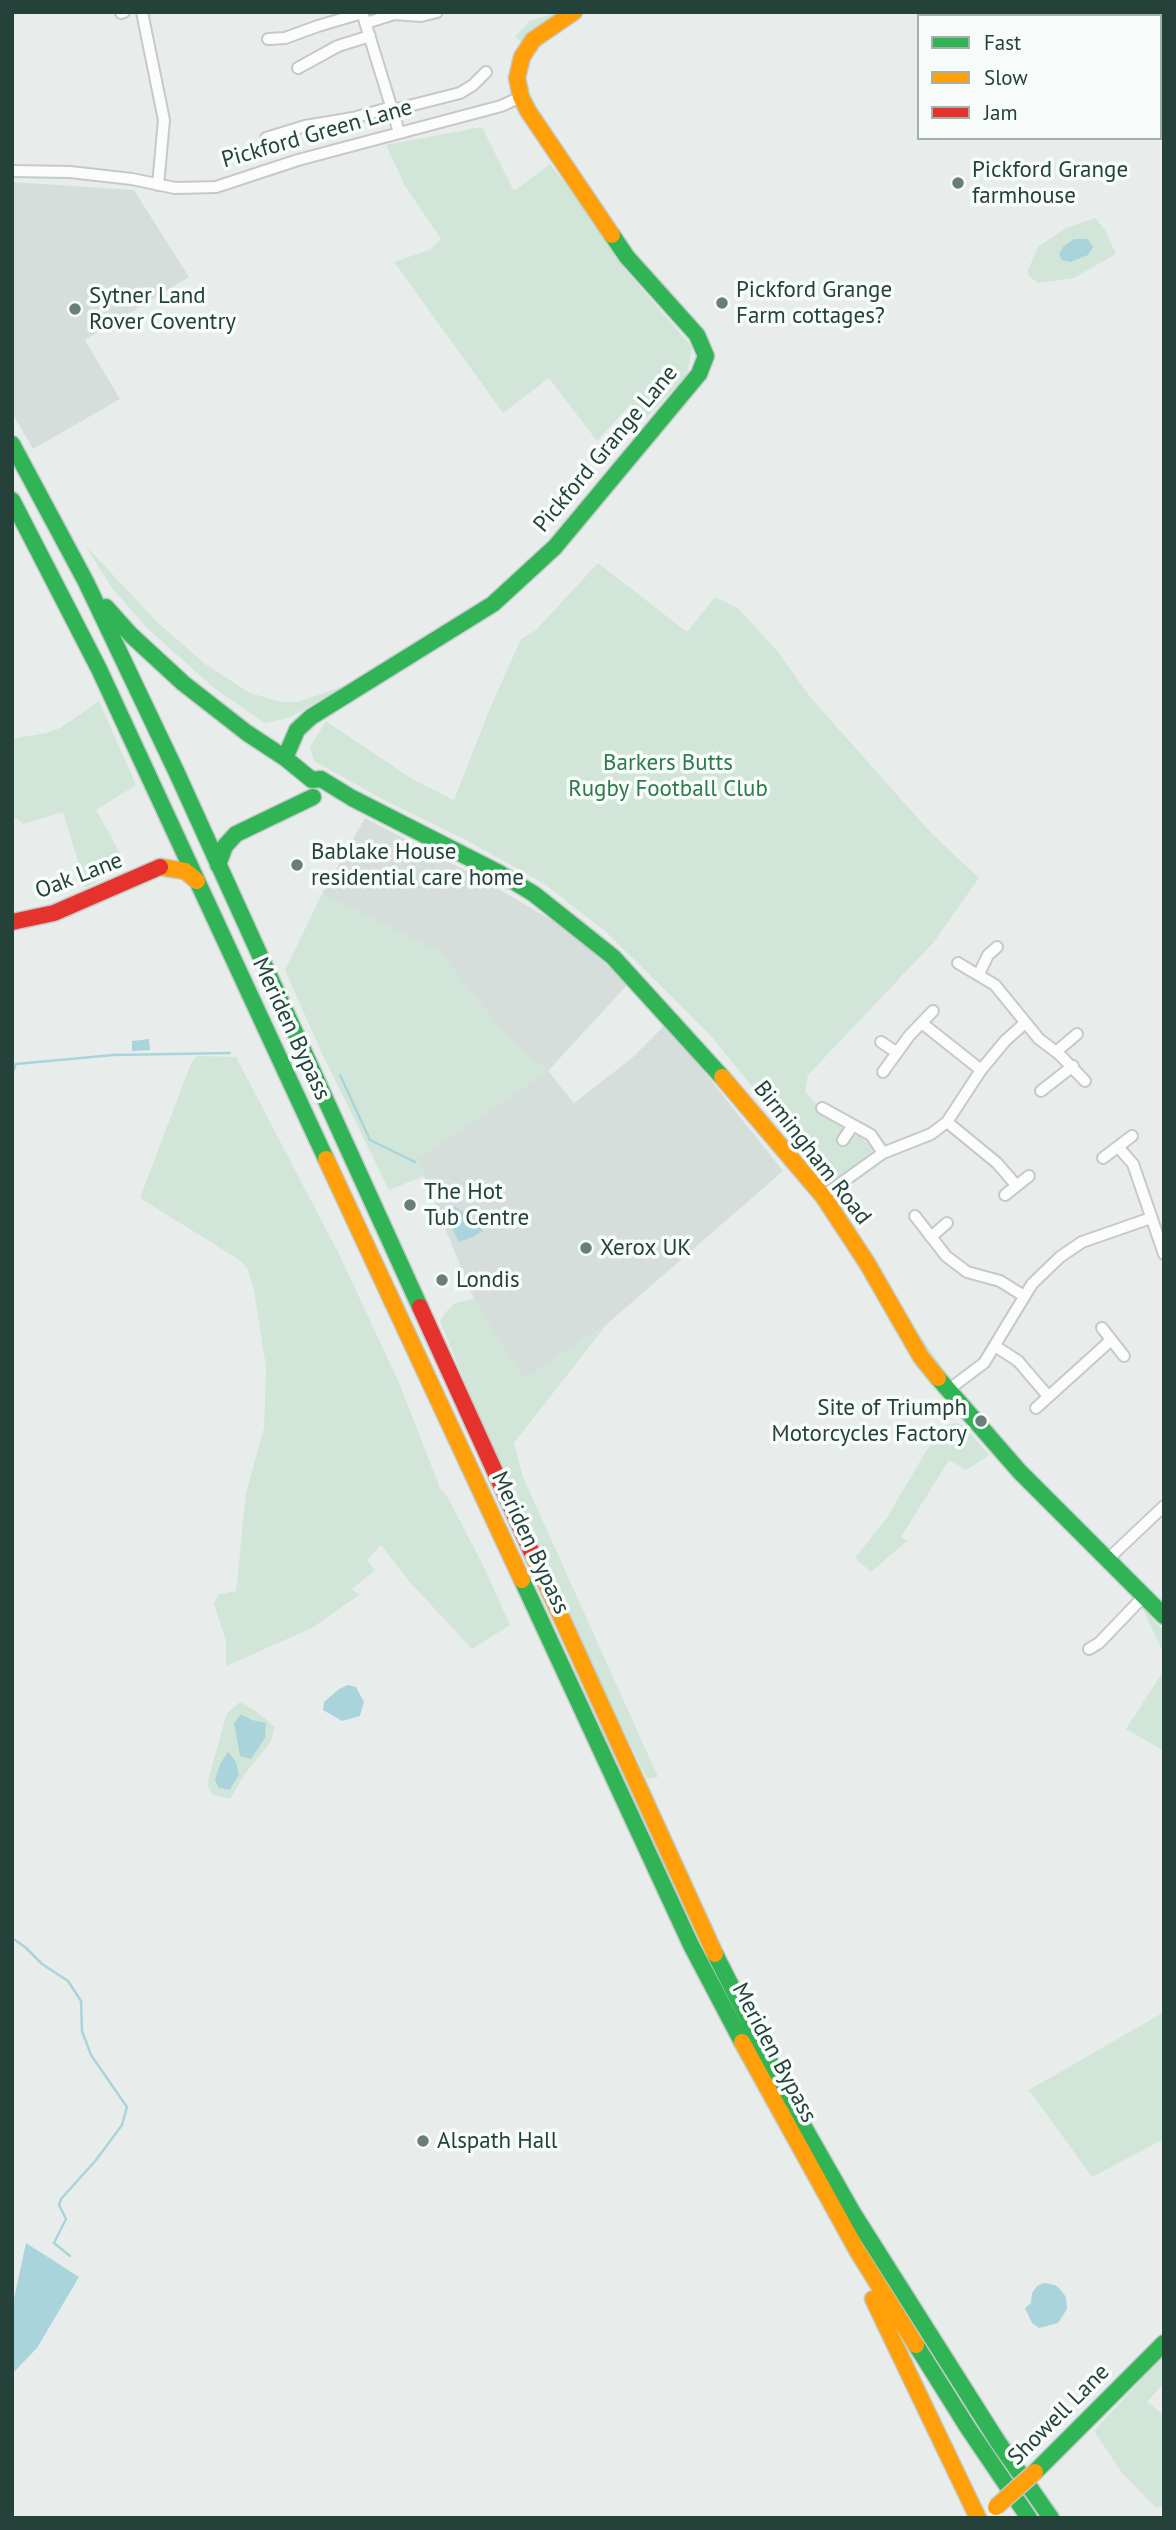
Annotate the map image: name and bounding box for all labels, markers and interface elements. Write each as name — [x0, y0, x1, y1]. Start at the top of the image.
legend — [917, 14, 1162, 140]
text: Fast — [984, 29, 1021, 56]
text: Slow — [984, 64, 1028, 91]
street label: Pickford Green Lane — [219, 94, 415, 174]
text: Jam — [984, 99, 1018, 126]
place label: Pickford Grange farmhouse — [972, 156, 1128, 210]
marker: Pickford Grange farmhouse — [950, 175, 966, 191]
place label: Pickford Grange Farm cottages? — [736, 276, 892, 330]
place label: Sytner Land Rover Coventry — [89, 282, 236, 336]
marker: Pickford Grange Farm cottages? — [714, 295, 730, 311]
marker: Sytner Land Rover Coventry — [67, 301, 83, 317]
street label: Pickford Grange Lane — [528, 360, 684, 538]
park label: Barkers Butts Rugby Football Club — [568, 749, 768, 803]
place label: Bablake House residential care home — [311, 838, 524, 892]
street label: Oak Lane — [31, 847, 127, 905]
marker: Bablake House residential care home — [289, 857, 305, 873]
street label: Meriden Bypass — [246, 953, 336, 1105]
street label: Birmingham Road — [747, 1076, 877, 1230]
place label: The Hot Tub Centre — [424, 1178, 529, 1232]
marker: The Hot Tub Centre — [402, 1197, 418, 1213]
place label: Xerox UK — [600, 1234, 691, 1262]
marker: Xerox UK — [578, 1240, 594, 1256]
place label: Londis — [456, 1266, 520, 1294]
marker: Londis — [434, 1272, 450, 1288]
place label: Site of Triumph Motorcycles Factory — [772, 1394, 967, 1448]
marker: Site of Triumph Motorcycles Factory — [973, 1413, 989, 1429]
street label: Meriden Bypass — [485, 1467, 575, 1619]
street label: Meriden Bypass — [726, 1979, 822, 2127]
place label: Alspath Hall — [437, 2127, 558, 2155]
marker: Alspath Hall — [415, 2133, 431, 2149]
street label: Showell Lane — [1003, 2359, 1115, 2471]

